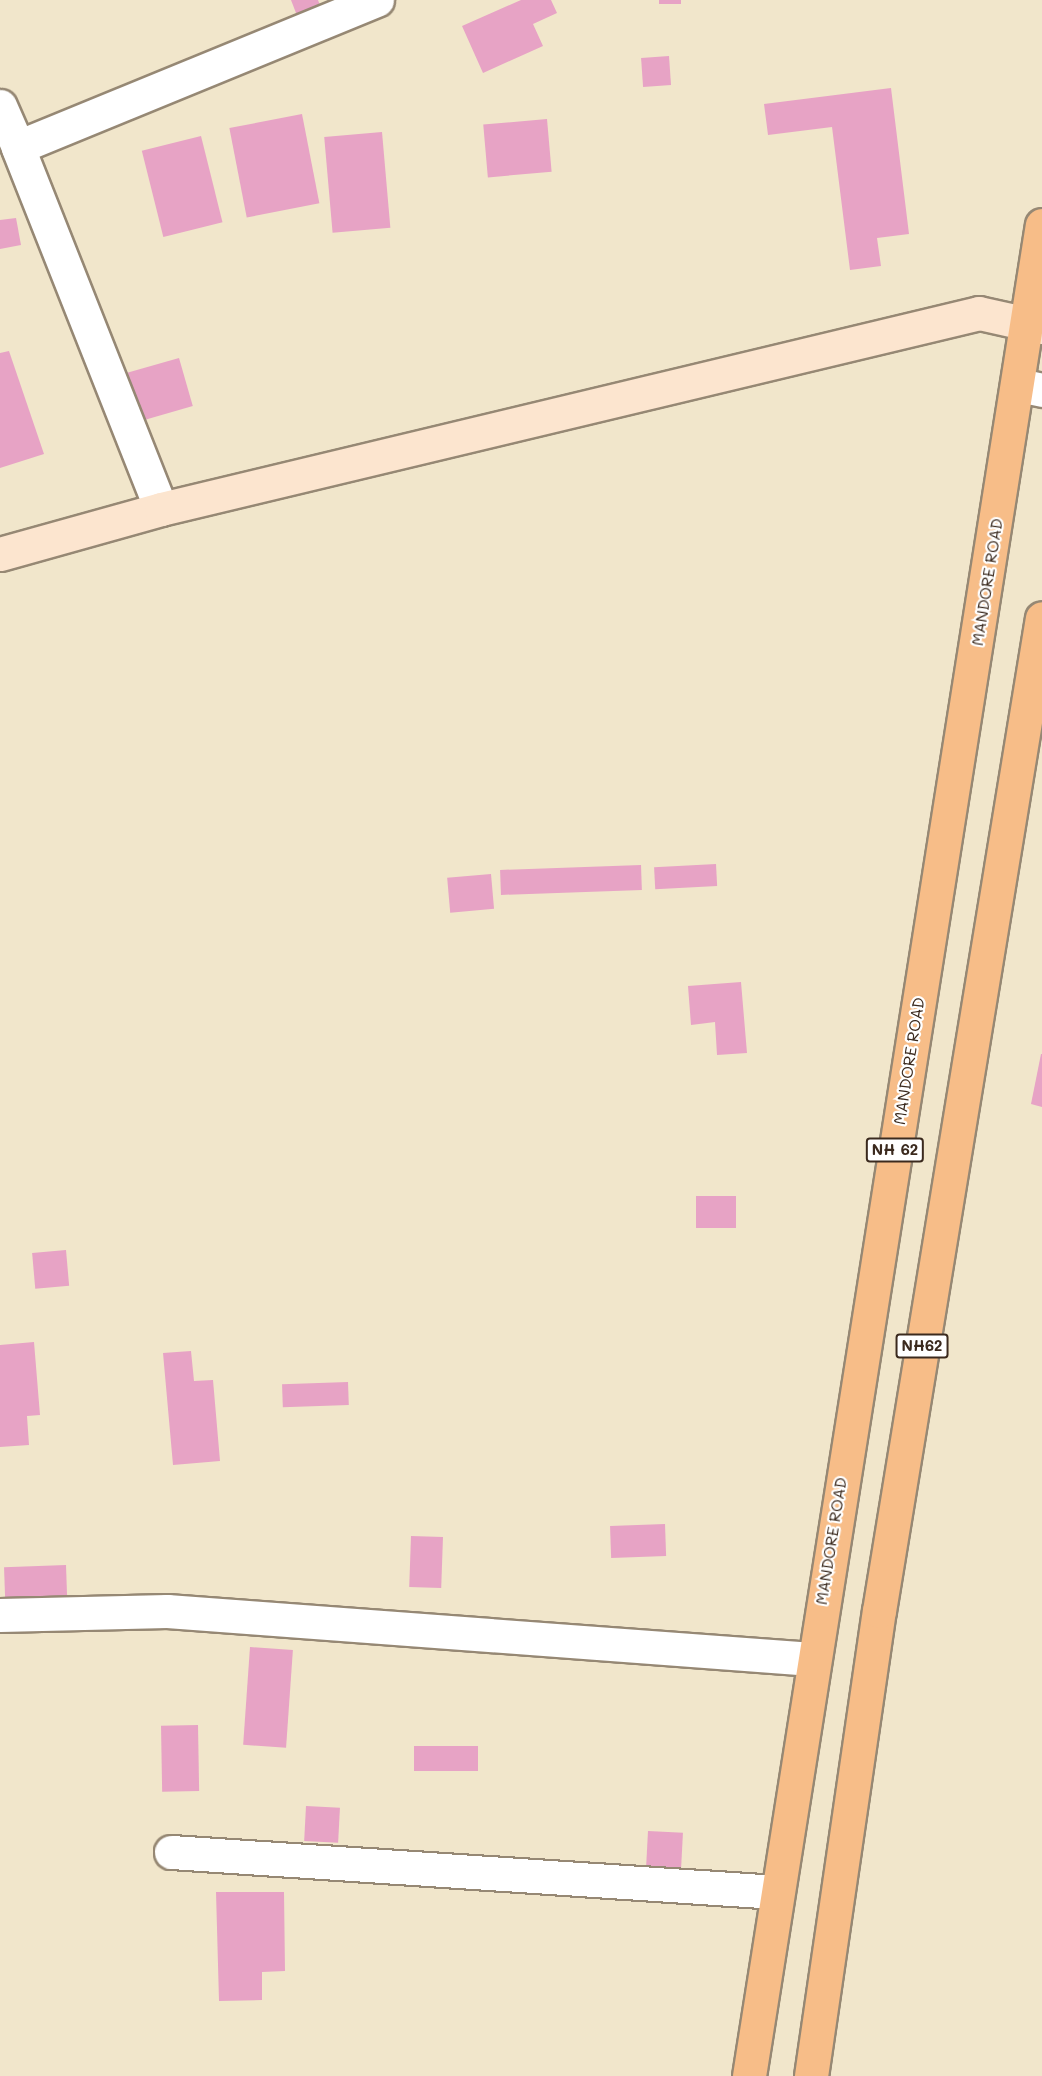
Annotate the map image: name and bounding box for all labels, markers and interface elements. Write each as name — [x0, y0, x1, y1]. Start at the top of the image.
street label: MANDORE ROAD — [967, 517, 1007, 647]
street label: MANDORE ROAD — [889, 996, 929, 1126]
road number: NH 62 — [865, 1138, 925, 1162]
road number: NH62 — [895, 1334, 949, 1358]
street label: MANDORE ROAD — [811, 1476, 851, 1606]

